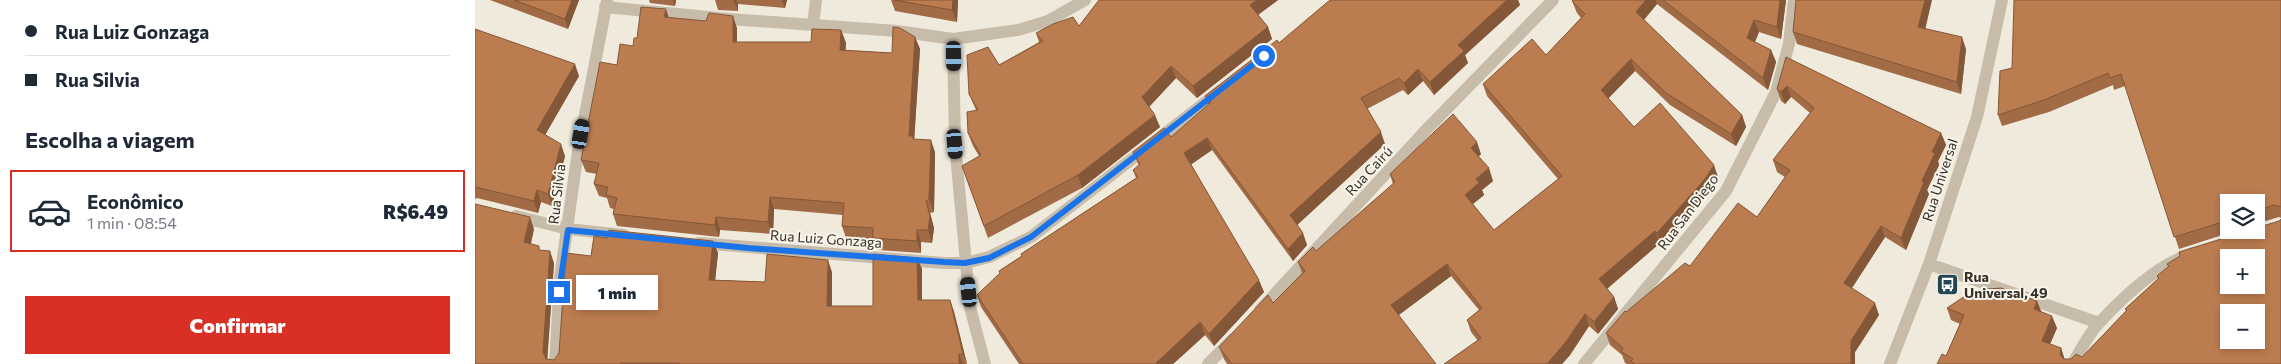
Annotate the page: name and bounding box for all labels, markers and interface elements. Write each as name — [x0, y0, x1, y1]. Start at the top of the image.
text: Rua Luiz Gonzaga — [55, 20, 209, 43]
car — [946, 41, 961, 71]
route start — [1253, 45, 1275, 67]
text: Rua Silvia — [55, 68, 140, 91]
car — [571, 118, 590, 150]
text: Escolha a viagem — [25, 126, 195, 153]
car — [946, 128, 963, 160]
street label: Rua Universal — [1918, 136, 1961, 223]
street label: Rua Cairú — [1342, 143, 1396, 199]
street label: Rua Silvia — [544, 163, 569, 225]
street label: Rua San Diego — [1654, 170, 1722, 253]
icon: car — [27, 189, 72, 234]
text: Econômico — [87, 190, 184, 213]
map controls — [2220, 194, 2265, 349]
button: layers — [2220, 194, 2265, 239]
text: R$6.49 — [383, 200, 448, 223]
text: 1 min · 08:54 — [87, 213, 177, 232]
street label: Rua Luiz Gonzaga — [770, 226, 882, 251]
button: + — [2220, 249, 2265, 294]
place label: Rua Universal, 49 — [1964, 268, 2048, 301]
bus stop icon: Rua Universal, 49 — [1936, 273, 1960, 297]
callout: 1 min — [577, 274, 659, 310]
car — [959, 276, 978, 308]
route end — [548, 281, 570, 303]
text: 1 min — [598, 283, 636, 302]
button: Confirmar — [25, 296, 450, 354]
button: − — [2220, 304, 2265, 349]

